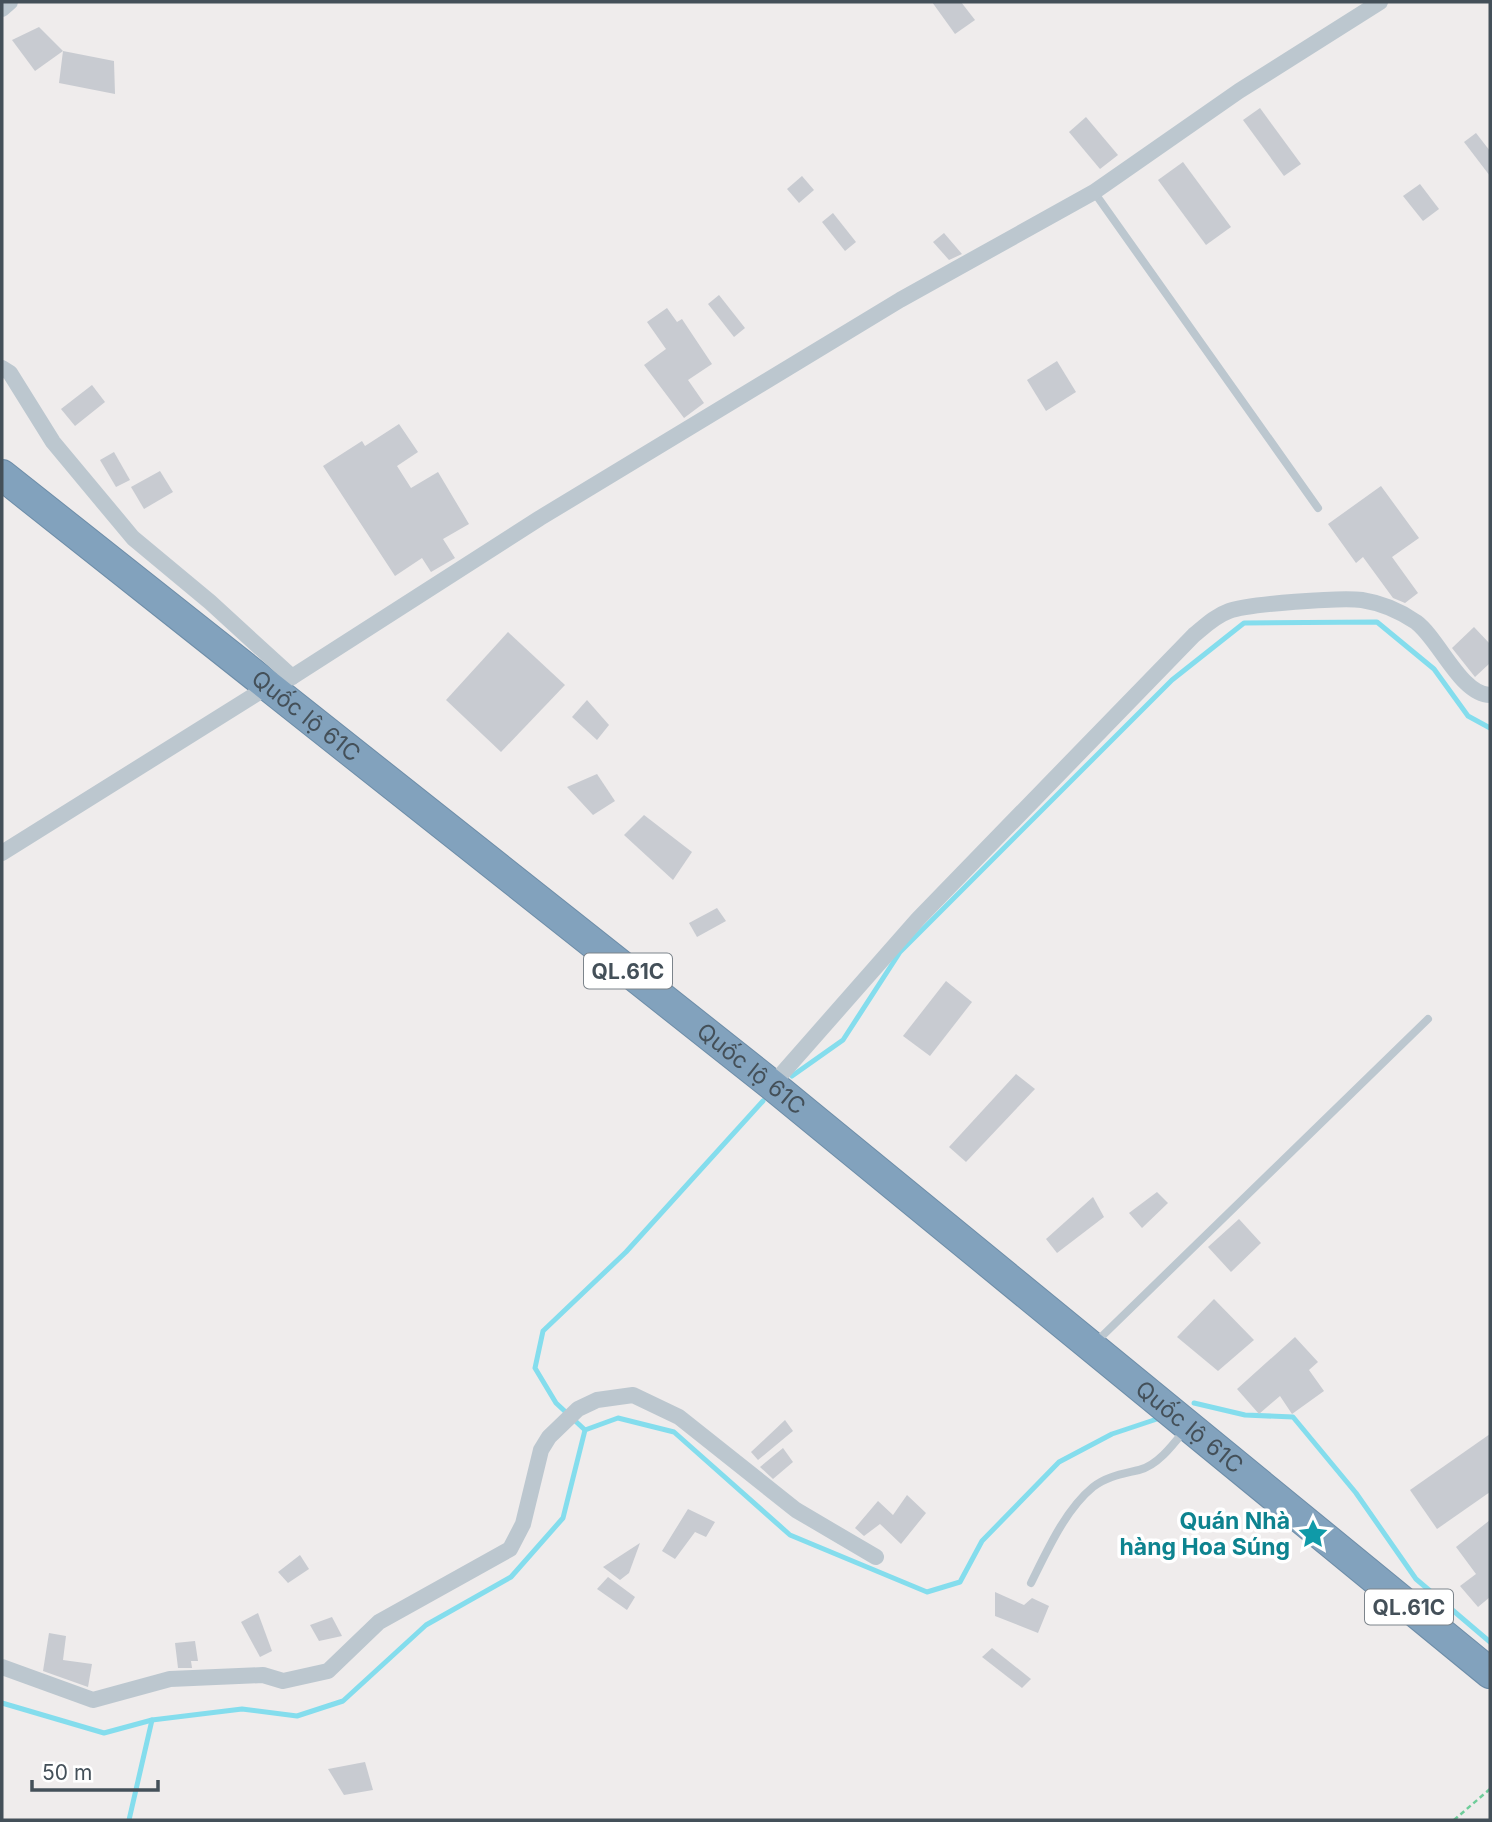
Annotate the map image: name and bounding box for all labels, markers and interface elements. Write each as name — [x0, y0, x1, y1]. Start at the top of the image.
street label: Quốc lộ 61C — [246, 664, 366, 768]
road number: QL.61C — [584, 954, 672, 988]
street label: Quốc lộ 61C — [691, 1017, 811, 1121]
street label: Quốc lộ 61C — [1130, 1375, 1249, 1479]
place label: Quán Nhà hàng Hoa Súng — [1119, 1507, 1290, 1561]
place icon: Quán Nhà hàng Hoa Súng — [1296, 1517, 1330, 1551]
road number: QL.61C — [1365, 1590, 1453, 1624]
scale bar — [32, 1748, 158, 1792]
text: 50 m — [42, 1760, 92, 1785]

